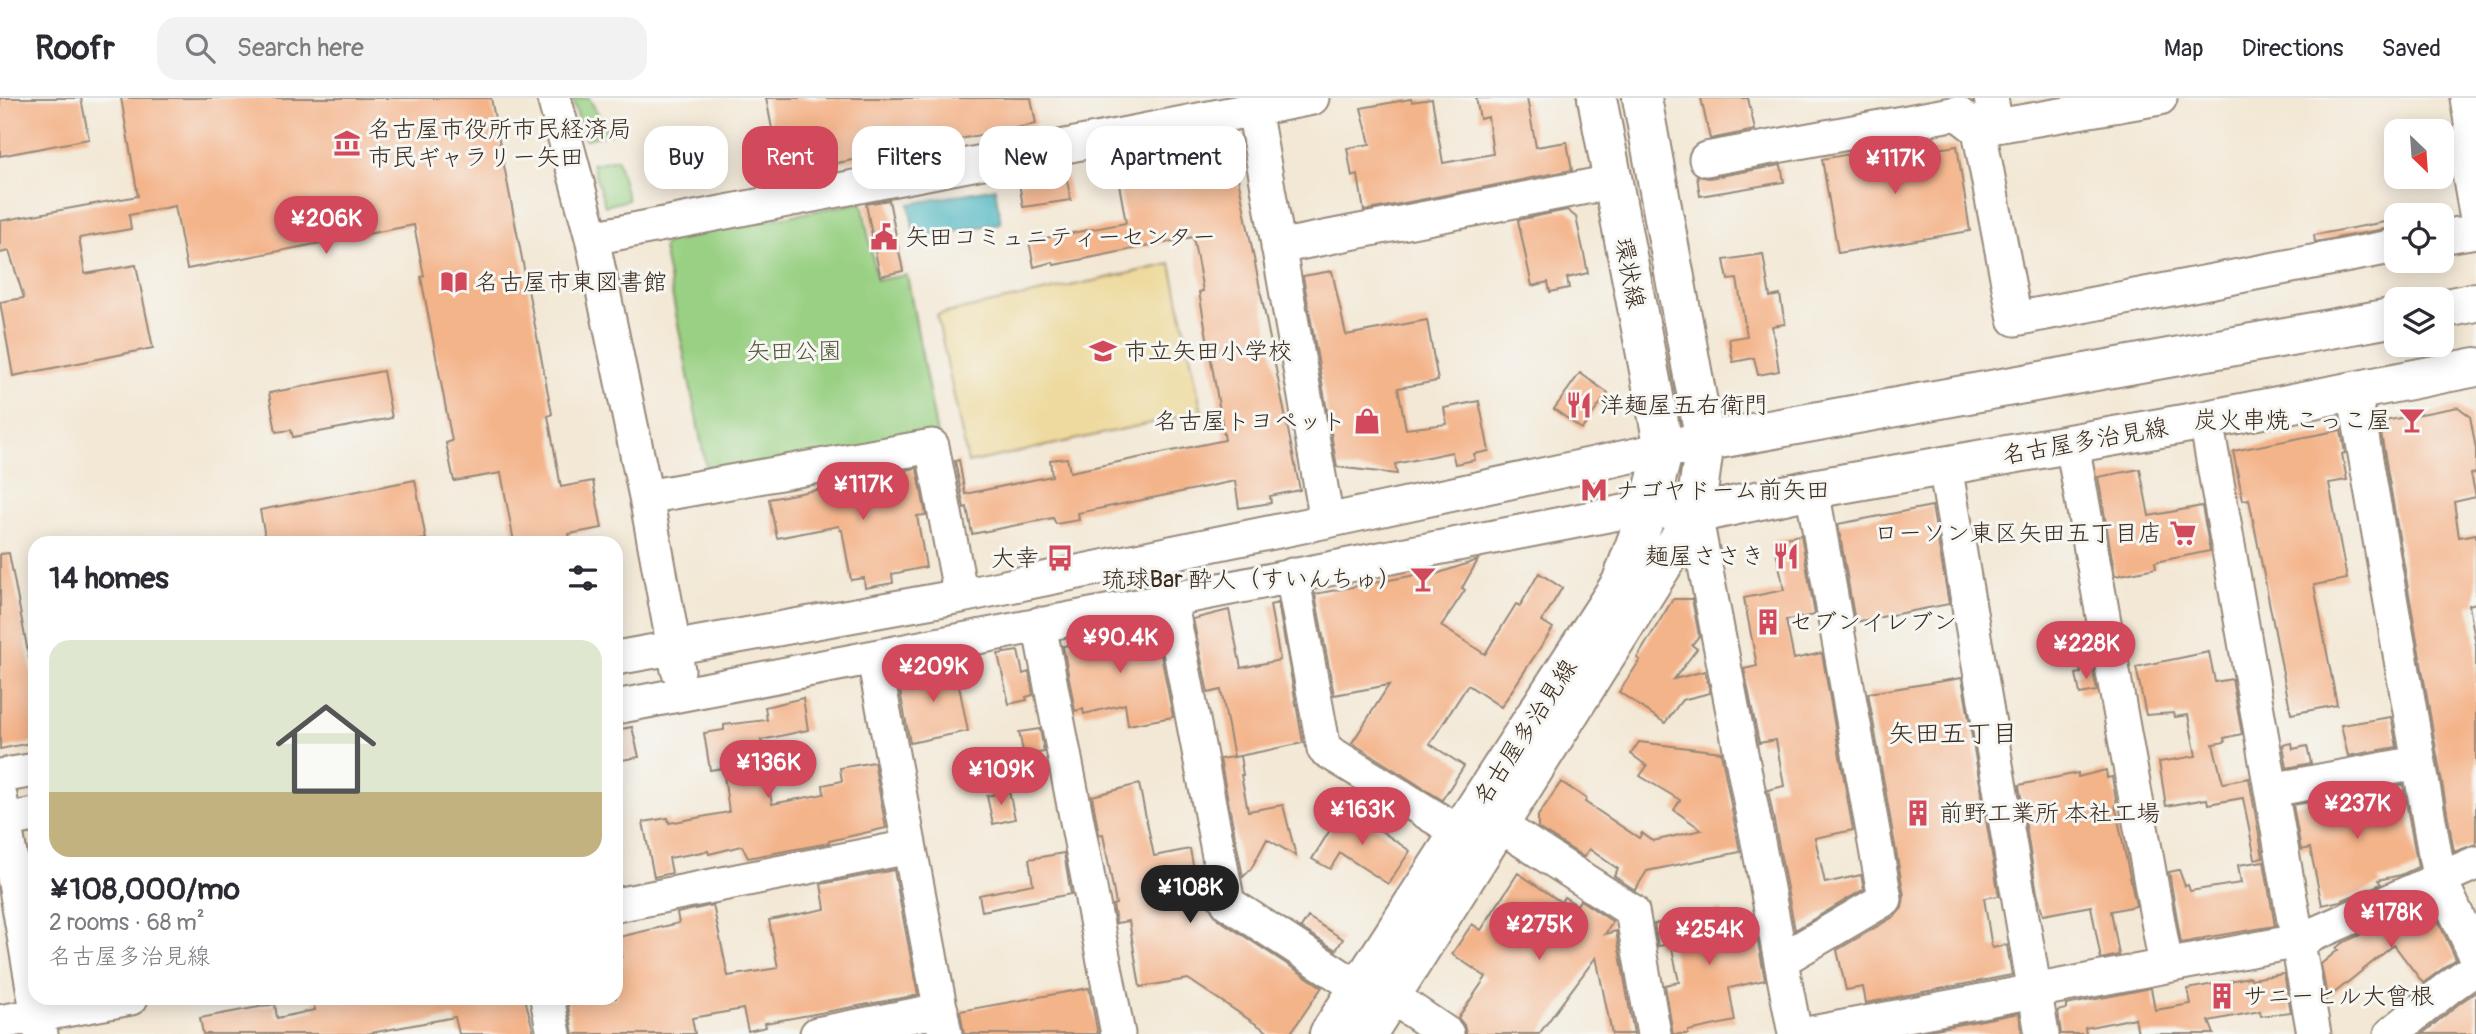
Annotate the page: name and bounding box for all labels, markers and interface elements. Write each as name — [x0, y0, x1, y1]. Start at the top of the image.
search box — [157, 17, 647, 80]
text: Roofr — [35, 28, 115, 69]
icon: search — [181, 29, 219, 67]
text: Search here — [237, 32, 364, 64]
text: Map — [2164, 34, 2204, 63]
text: Directions — [2242, 34, 2343, 63]
text: Saved — [2381, 34, 2441, 63]
place label: 名古屋市役所市民経済局 市民ギャラリー矢田 — [368, 115, 632, 172]
north arrow — [2384, 119, 2454, 189]
map controls — [2384, 119, 2454, 357]
chip: Buy — [644, 126, 728, 189]
chip: Rent — [742, 126, 838, 189]
chip: Filters — [852, 126, 965, 189]
chip: New — [979, 126, 1072, 189]
chip: Apartment — [1086, 126, 1246, 189]
museum icon: 名古屋市役所市民経済局 市民ギャラリー矢田 — [332, 128, 362, 158]
pin: ¥117K — [1846, 136, 1944, 196]
text: ¥117K — [1865, 144, 1925, 173]
pin: ¥206K — [277, 197, 375, 256]
button: locate — [2384, 203, 2454, 273]
text: ¥206K — [290, 204, 362, 233]
public building icon: 矢田コミュニティーセンター — [869, 222, 899, 252]
place label: 矢田コミュニティーセンター — [905, 223, 1216, 252]
street label: 環状線 — [1608, 235, 1651, 311]
library icon: 名古屋市東図書館 — [439, 267, 469, 297]
place label: 名古屋市東図書館 — [475, 268, 667, 297]
button: layers — [2384, 287, 2454, 357]
school or university icon: 市立矢田小学校 — [1088, 336, 1118, 366]
park label: 矢田公園 — [746, 337, 842, 366]
place label: 市立矢田小学校 — [1124, 337, 1292, 366]
restaurant icon: 洋麺屋五右衛門 — [1564, 390, 1594, 420]
place label: 洋麺屋五右衛門 — [1600, 391, 1768, 420]
bar icon: 炭火串焼 こっこ屋 — [2397, 405, 2427, 435]
shop icon: 名古屋トヨペット — [1352, 406, 1382, 436]
place label: 炭火串焼 こっこ屋 — [2194, 406, 2391, 435]
place label: 名古屋トヨペット — [1154, 407, 1346, 436]
street label: 名古屋多治見線 — [2000, 413, 2170, 470]
pin: ¥117K — [814, 462, 912, 522]
text: ¥117K — [833, 470, 893, 499]
metro station icon: ナゴヤドーム前矢田 — [1579, 475, 1609, 505]
place label: ナゴヤドーム前矢田 — [1615, 476, 1830, 505]
supermarket icon: ローソン東区矢田五丁目店 — [2168, 518, 2198, 548]
place label: ローソン東区矢田五丁目店 — [1874, 519, 2162, 548]
restaurant icon: 麺屋ささき — [1771, 541, 1801, 571]
place label: 麺屋ささき — [1645, 542, 1765, 571]
bus stop icon: 大幸 — [1045, 543, 1075, 573]
place label: 大幸 — [991, 544, 1039, 573]
icon: filters — [564, 559, 602, 597]
text: 14 homes — [49, 560, 169, 597]
bar icon: 琉球Bar 酔人（すいんちゅ） — [1408, 564, 1438, 594]
place label: 琉球Bar 酔人（すいんちゅ） — [1101, 565, 1402, 594]
building icon: セブンイレブン — [1753, 607, 1783, 637]
place label: セブンイレブン — [1789, 608, 1957, 637]
pin: ¥90.4K — [1063, 616, 1177, 675]
pin: ¥228K — [2037, 622, 2135, 681]
text: ¥90.4K — [1082, 623, 1158, 652]
text: ¥228K — [2052, 629, 2120, 658]
pin: ¥209K — [884, 644, 982, 704]
text: ¥209K — [898, 652, 968, 681]
street label: 名古屋多治見線 — [1468, 654, 1583, 811]
icon: home — [263, 686, 389, 812]
district label: 矢田五丁目 — [1888, 718, 2018, 750]
pin: ¥136K — [719, 740, 817, 800]
text: ¥136K — [735, 748, 801, 777]
pin: ¥109K — [952, 748, 1050, 807]
text: ¥109K — [968, 755, 1034, 784]
pin: ¥237K — [2308, 782, 2406, 841]
pin: ¥163K — [1313, 788, 1411, 847]
text: ¥237K — [2324, 789, 2391, 818]
text: ¥163K — [1329, 795, 1395, 824]
building icon: 前野工業所 本社工場 — [1903, 798, 1933, 828]
place label: 前野工業所 本社工場 — [1939, 799, 2160, 828]
pin: ¥108K — [1141, 866, 1239, 925]
text: ¥108,000/mo — [49, 871, 240, 908]
text: ¥108K — [1157, 873, 1223, 902]
pin: ¥178K — [2342, 890, 2440, 950]
text: ¥178K — [2360, 898, 2422, 927]
pin: ¥275K — [1490, 902, 1588, 962]
text: 2 rooms · 68 m² — [49, 908, 205, 937]
pin: ¥254K — [1660, 908, 1758, 967]
text: ¥275K — [1505, 910, 1573, 939]
text: ¥254K — [1675, 915, 1743, 944]
text: 名古屋多治見線 — [49, 942, 210, 971]
building icon: サニーヒル大曾根 — [2207, 981, 2237, 1011]
place label: サニーヒル大曾根 — [2243, 982, 2434, 1011]

